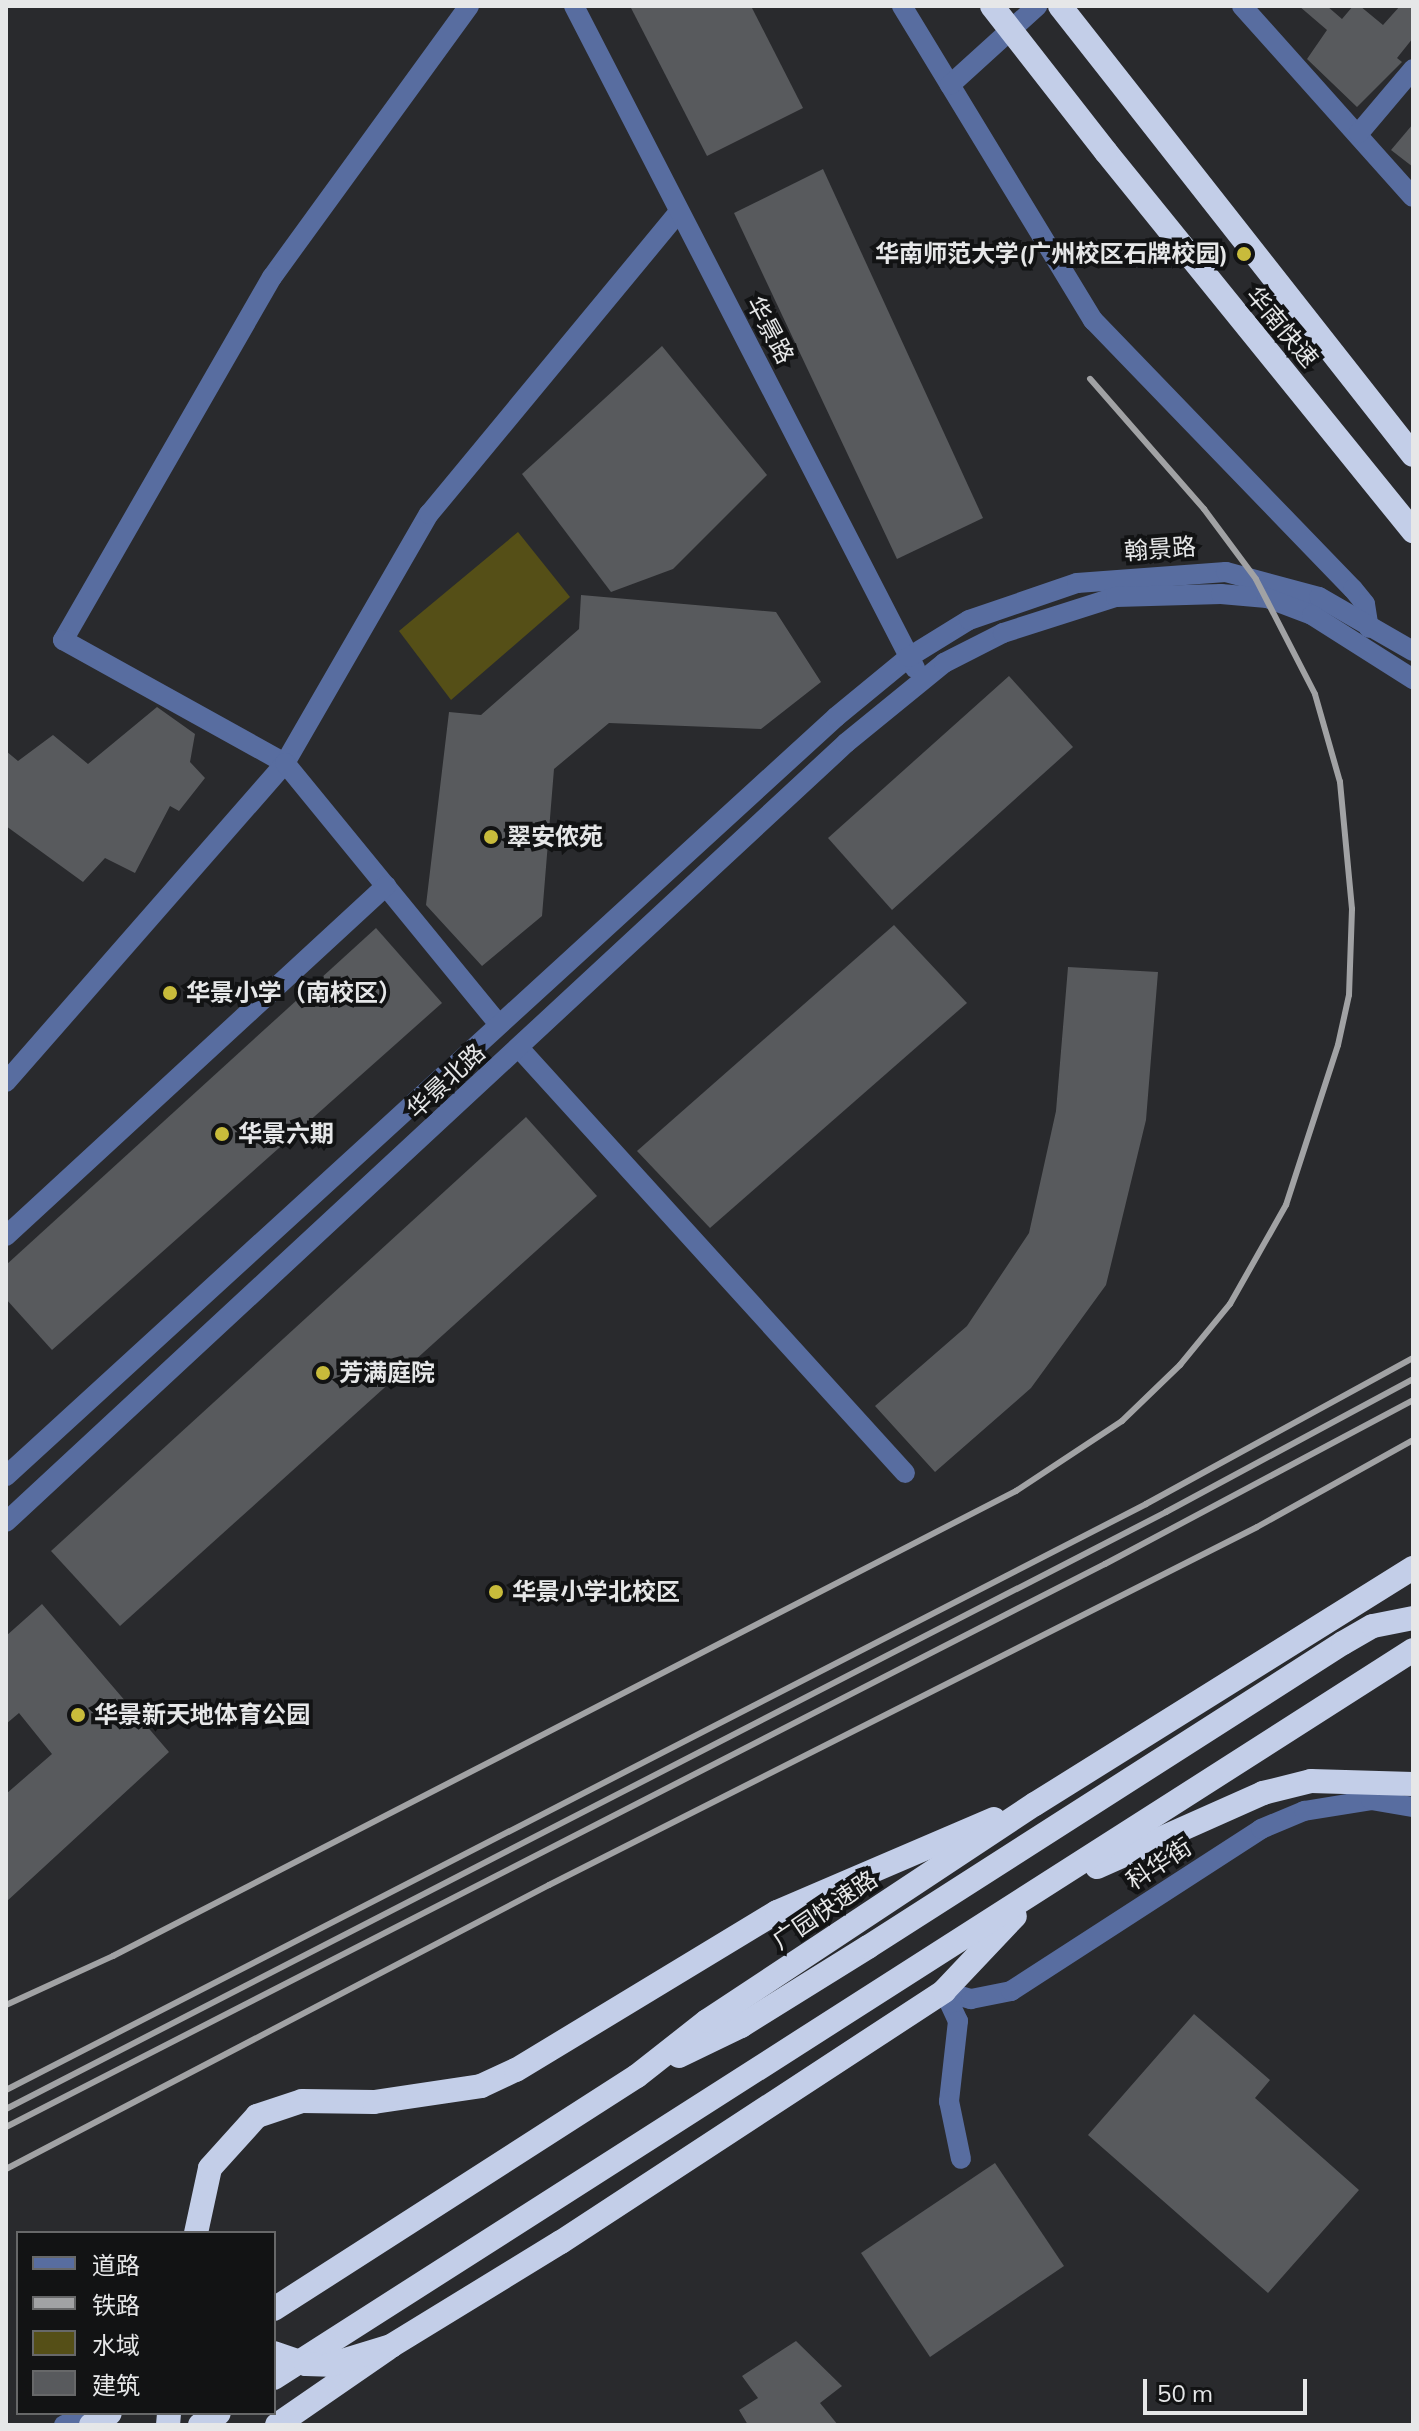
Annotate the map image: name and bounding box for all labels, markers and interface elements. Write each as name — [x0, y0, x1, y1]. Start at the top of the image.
place label: 华南师范大学(广州校区石牌校园) — [875, 240, 1228, 268]
marker: 华南师范大学(广州校区石牌校园) — [1235, 245, 1253, 263]
street label: 华南快速 — [1240, 281, 1324, 373]
street label: 华景路 — [740, 291, 800, 369]
street label: 翰景路 — [1123, 532, 1197, 566]
place label: 翠安侬苑 — [507, 823, 603, 851]
marker: 翠安侬苑 — [482, 828, 500, 846]
place label: 华景小学（南校区） — [186, 979, 402, 1007]
marker: 华景小学（南校区） — [161, 984, 179, 1002]
street label: 华景北路 — [401, 1038, 491, 1124]
place label: 华景六期 — [238, 1120, 334, 1148]
marker: 华景六期 — [213, 1125, 231, 1143]
place label: 芳满庭院 — [339, 1359, 435, 1387]
marker: 芳满庭院 — [314, 1364, 332, 1382]
place label: 华景小学北校区 — [512, 1578, 680, 1606]
marker: 华景小学北校区 — [487, 1583, 505, 1601]
place label: 华景新天地体育公园 — [94, 1701, 310, 1729]
marker: 华景新天地体育公园 — [69, 1706, 87, 1724]
street label: 科华街 — [1121, 1832, 1197, 1896]
street label: 广园快速路 — [767, 1865, 883, 1955]
legend — [16, 2231, 276, 2415]
text: 道路 — [92, 2250, 140, 2280]
text: 铁路 — [92, 2290, 140, 2320]
text: 水域 — [92, 2330, 140, 2360]
scale bar — [1147, 2363, 1311, 2413]
text: 建筑 — [92, 2370, 140, 2400]
text: 50 m — [1157, 2378, 1213, 2408]

